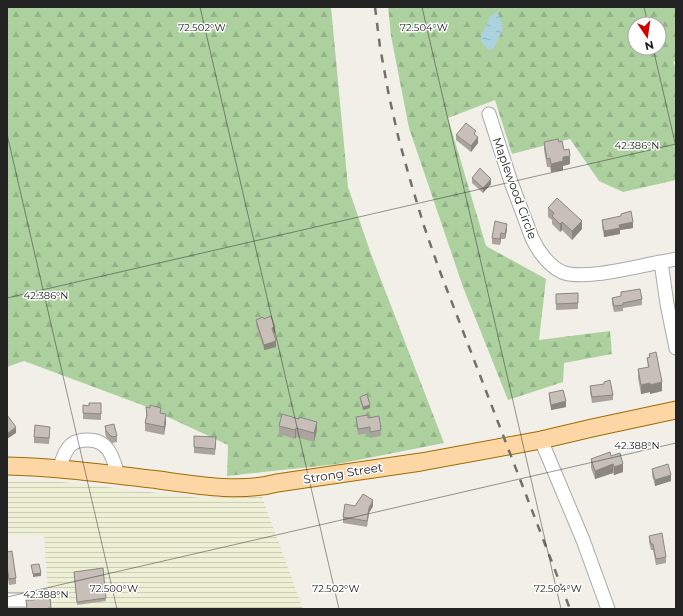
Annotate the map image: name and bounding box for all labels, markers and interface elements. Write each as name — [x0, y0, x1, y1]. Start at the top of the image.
north arrow — [627, 16, 667, 56]
text: 72.502°W — [178, 21, 226, 34]
text: 72.504°W — [400, 21, 448, 34]
text: N — [643, 38, 655, 54]
street label: Maplewood Circle — [490, 135, 540, 241]
text: 42.386°N — [615, 139, 659, 152]
text: 42.386°N — [24, 289, 68, 302]
text: 42.388°N — [614, 439, 660, 452]
street label: Strong Street — [302, 459, 384, 487]
text: 72.500°W — [90, 582, 138, 595]
text: 72.502°W — [312, 582, 360, 595]
text: 72.504°W — [534, 582, 582, 595]
text: 42.388°N — [23, 588, 69, 601]

